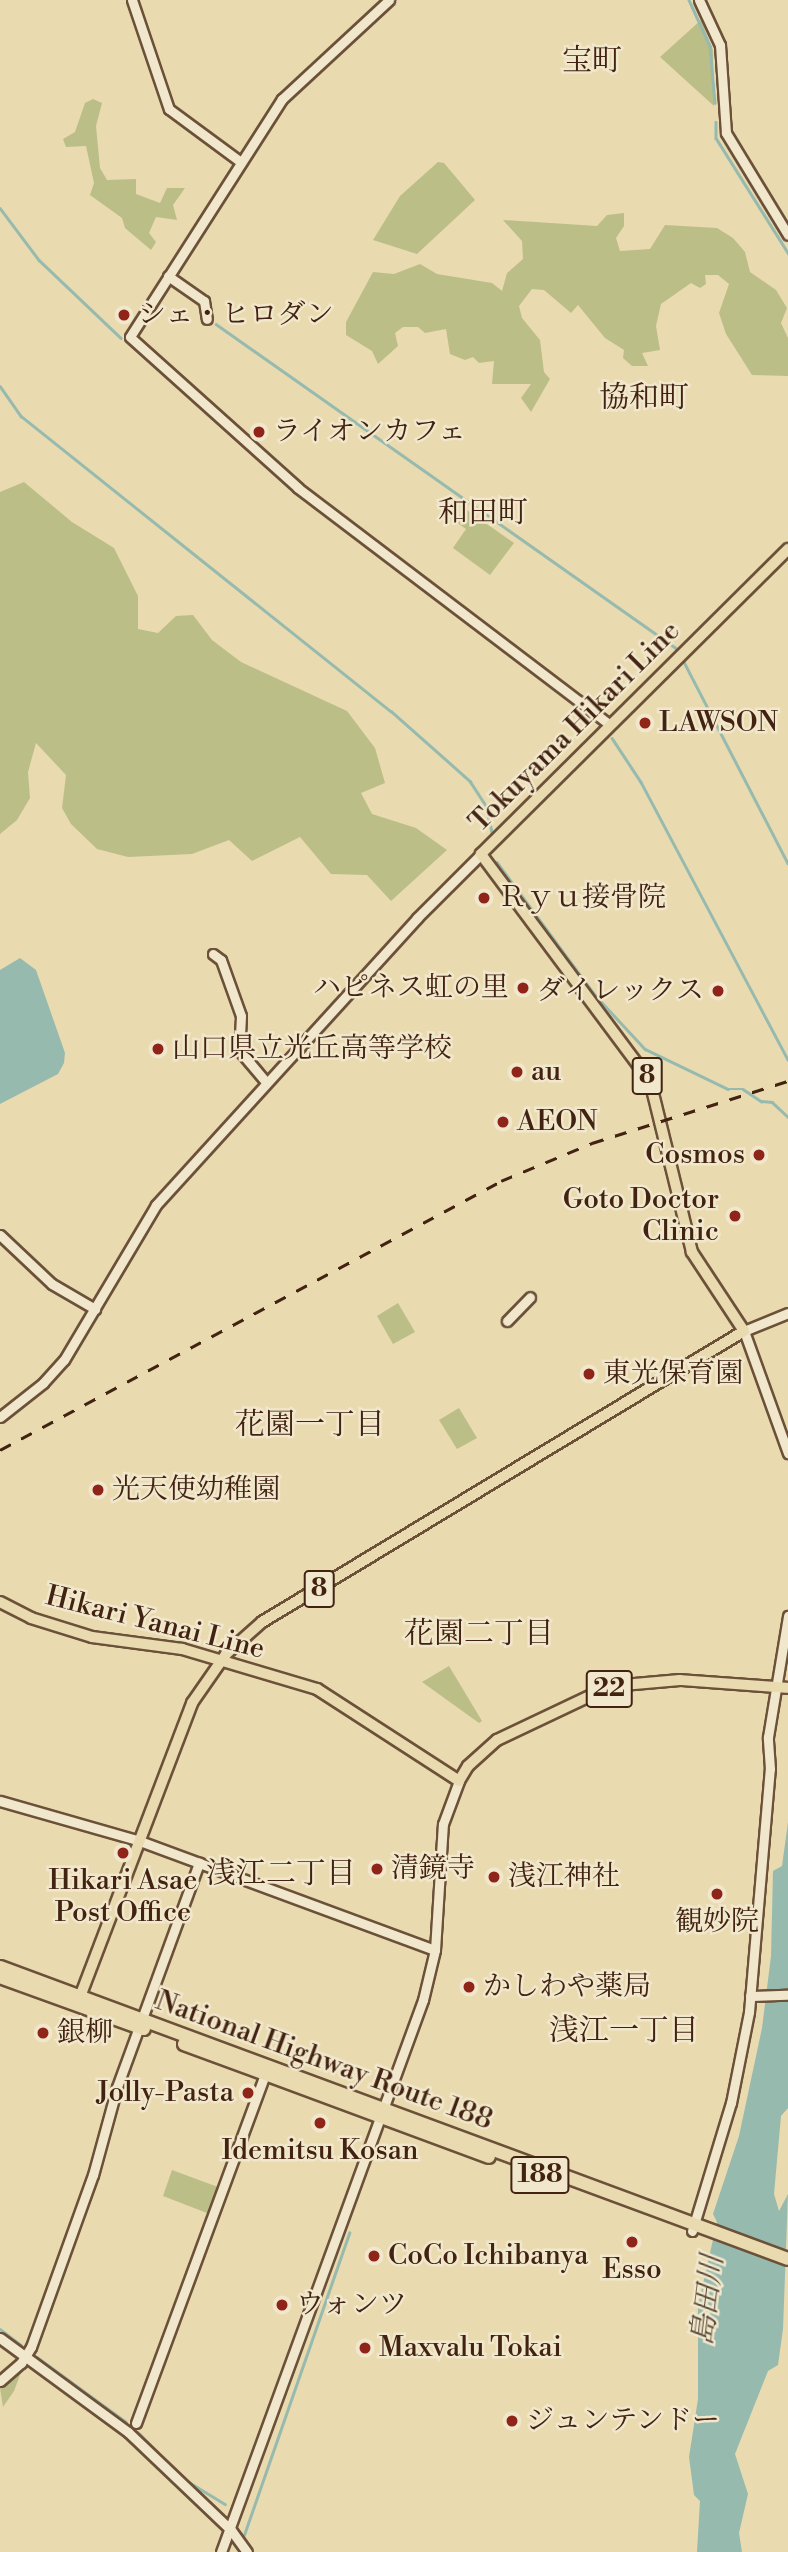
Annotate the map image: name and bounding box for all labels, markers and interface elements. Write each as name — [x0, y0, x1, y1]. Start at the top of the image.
district label: 宝町 — [562, 43, 622, 79]
place label: シェ・ヒロダン — [138, 298, 334, 332]
marker: シェ・ヒロダン — [116, 307, 132, 323]
district label: 協和町 — [599, 380, 689, 416]
place label: ライオンカフェ — [273, 415, 469, 449]
marker: ライオンカフェ — [251, 424, 267, 440]
district label: 和田町 — [438, 495, 528, 531]
street label: Tokuyama Hikari Line — [463, 615, 687, 839]
place label: LAWSON — [659, 706, 778, 740]
marker: LAWSON — [637, 715, 653, 731]
place label: Ｒｙｕ接骨院 — [498, 881, 666, 915]
marker: Ｒｙｕ接骨院 — [476, 890, 492, 906]
place label: ハピネス虹の里 — [313, 971, 509, 1005]
place label: ダイレックス — [536, 974, 704, 1008]
marker: ハピネス虹の里 — [515, 980, 531, 996]
marker: ダイレックス — [710, 983, 726, 999]
place label: 山口県立光丘高等学校 — [172, 1032, 452, 1066]
marker: 山口県立光丘高等学校 — [150, 1041, 166, 1057]
road number: 8 — [631, 1054, 663, 1098]
place label: au — [531, 1055, 561, 1089]
marker: au — [509, 1064, 525, 1080]
place label: AEON — [517, 1105, 598, 1139]
marker: AEON — [495, 1114, 511, 1130]
place label: Cosmos — [645, 1138, 745, 1172]
marker: Cosmos — [751, 1147, 767, 1163]
place label: Goto Doctor Clinic — [563, 1183, 719, 1249]
marker: Goto Doctor Clinic — [725, 1206, 745, 1226]
place label: 東光保育園 — [603, 1357, 743, 1391]
marker: 東光保育園 — [581, 1366, 597, 1382]
district label: 花園一丁目 — [235, 1407, 385, 1443]
place label: 光天使幼稚園 — [112, 1473, 280, 1507]
marker: 光天使幼稚園 — [90, 1482, 106, 1498]
road number: 8 — [303, 1566, 335, 1612]
street label: Hikari Yanai Line — [42, 1580, 268, 1666]
district label: 花園二丁目 — [404, 1616, 554, 1652]
road number: 22 — [584, 1666, 634, 1712]
marker: Hikari Asae Post Office — [115, 1845, 131, 1861]
place label: 清鏡寺 — [391, 1852, 475, 1886]
district label: 浅江二丁目 — [206, 1856, 356, 1892]
place label: 浅江神社 — [508, 1860, 620, 1894]
marker: 清鏡寺 — [369, 1861, 385, 1877]
place label: Hikari Asae Post Office — [49, 1864, 197, 1930]
marker: 浅江神社 — [486, 1869, 502, 1885]
marker: 観妙院 — [709, 1886, 725, 1902]
place label: 観妙院 — [675, 1905, 759, 1939]
place label: かしわや薬局 — [483, 1970, 651, 2004]
marker: かしわや薬局 — [461, 1979, 477, 1995]
street label: National Highway Route 188 — [151, 1984, 497, 2138]
district label: 浅江一丁目 — [549, 2013, 699, 2049]
place label: 銀柳 — [57, 2016, 113, 2050]
marker: 銀柳 — [35, 2025, 51, 2041]
place label: Jolly-Pasta — [96, 2076, 234, 2110]
marker: Jolly-Pasta — [240, 2085, 256, 2101]
marker: Idemitsu Kosan — [312, 2115, 328, 2131]
place label: Idemitsu Kosan — [221, 2134, 419, 2168]
road number: 188 — [510, 2152, 570, 2198]
marker: Esso — [624, 2234, 640, 2250]
place label: CoCo Ichibanya — [388, 2239, 588, 2273]
marker: CoCo Ichibanya — [366, 2248, 382, 2264]
place label: Esso — [602, 2253, 662, 2287]
water label: 島田川 — [685, 2253, 731, 2347]
place label: ウォンツ — [296, 2288, 408, 2322]
marker: ウォンツ — [274, 2297, 290, 2313]
place label: Maxvalu Tokai — [379, 2331, 562, 2365]
marker: Maxvalu Tokai — [357, 2340, 373, 2356]
place label: ジュンテンドー — [526, 2404, 722, 2438]
marker: ジュンテンドー — [504, 2413, 520, 2429]

